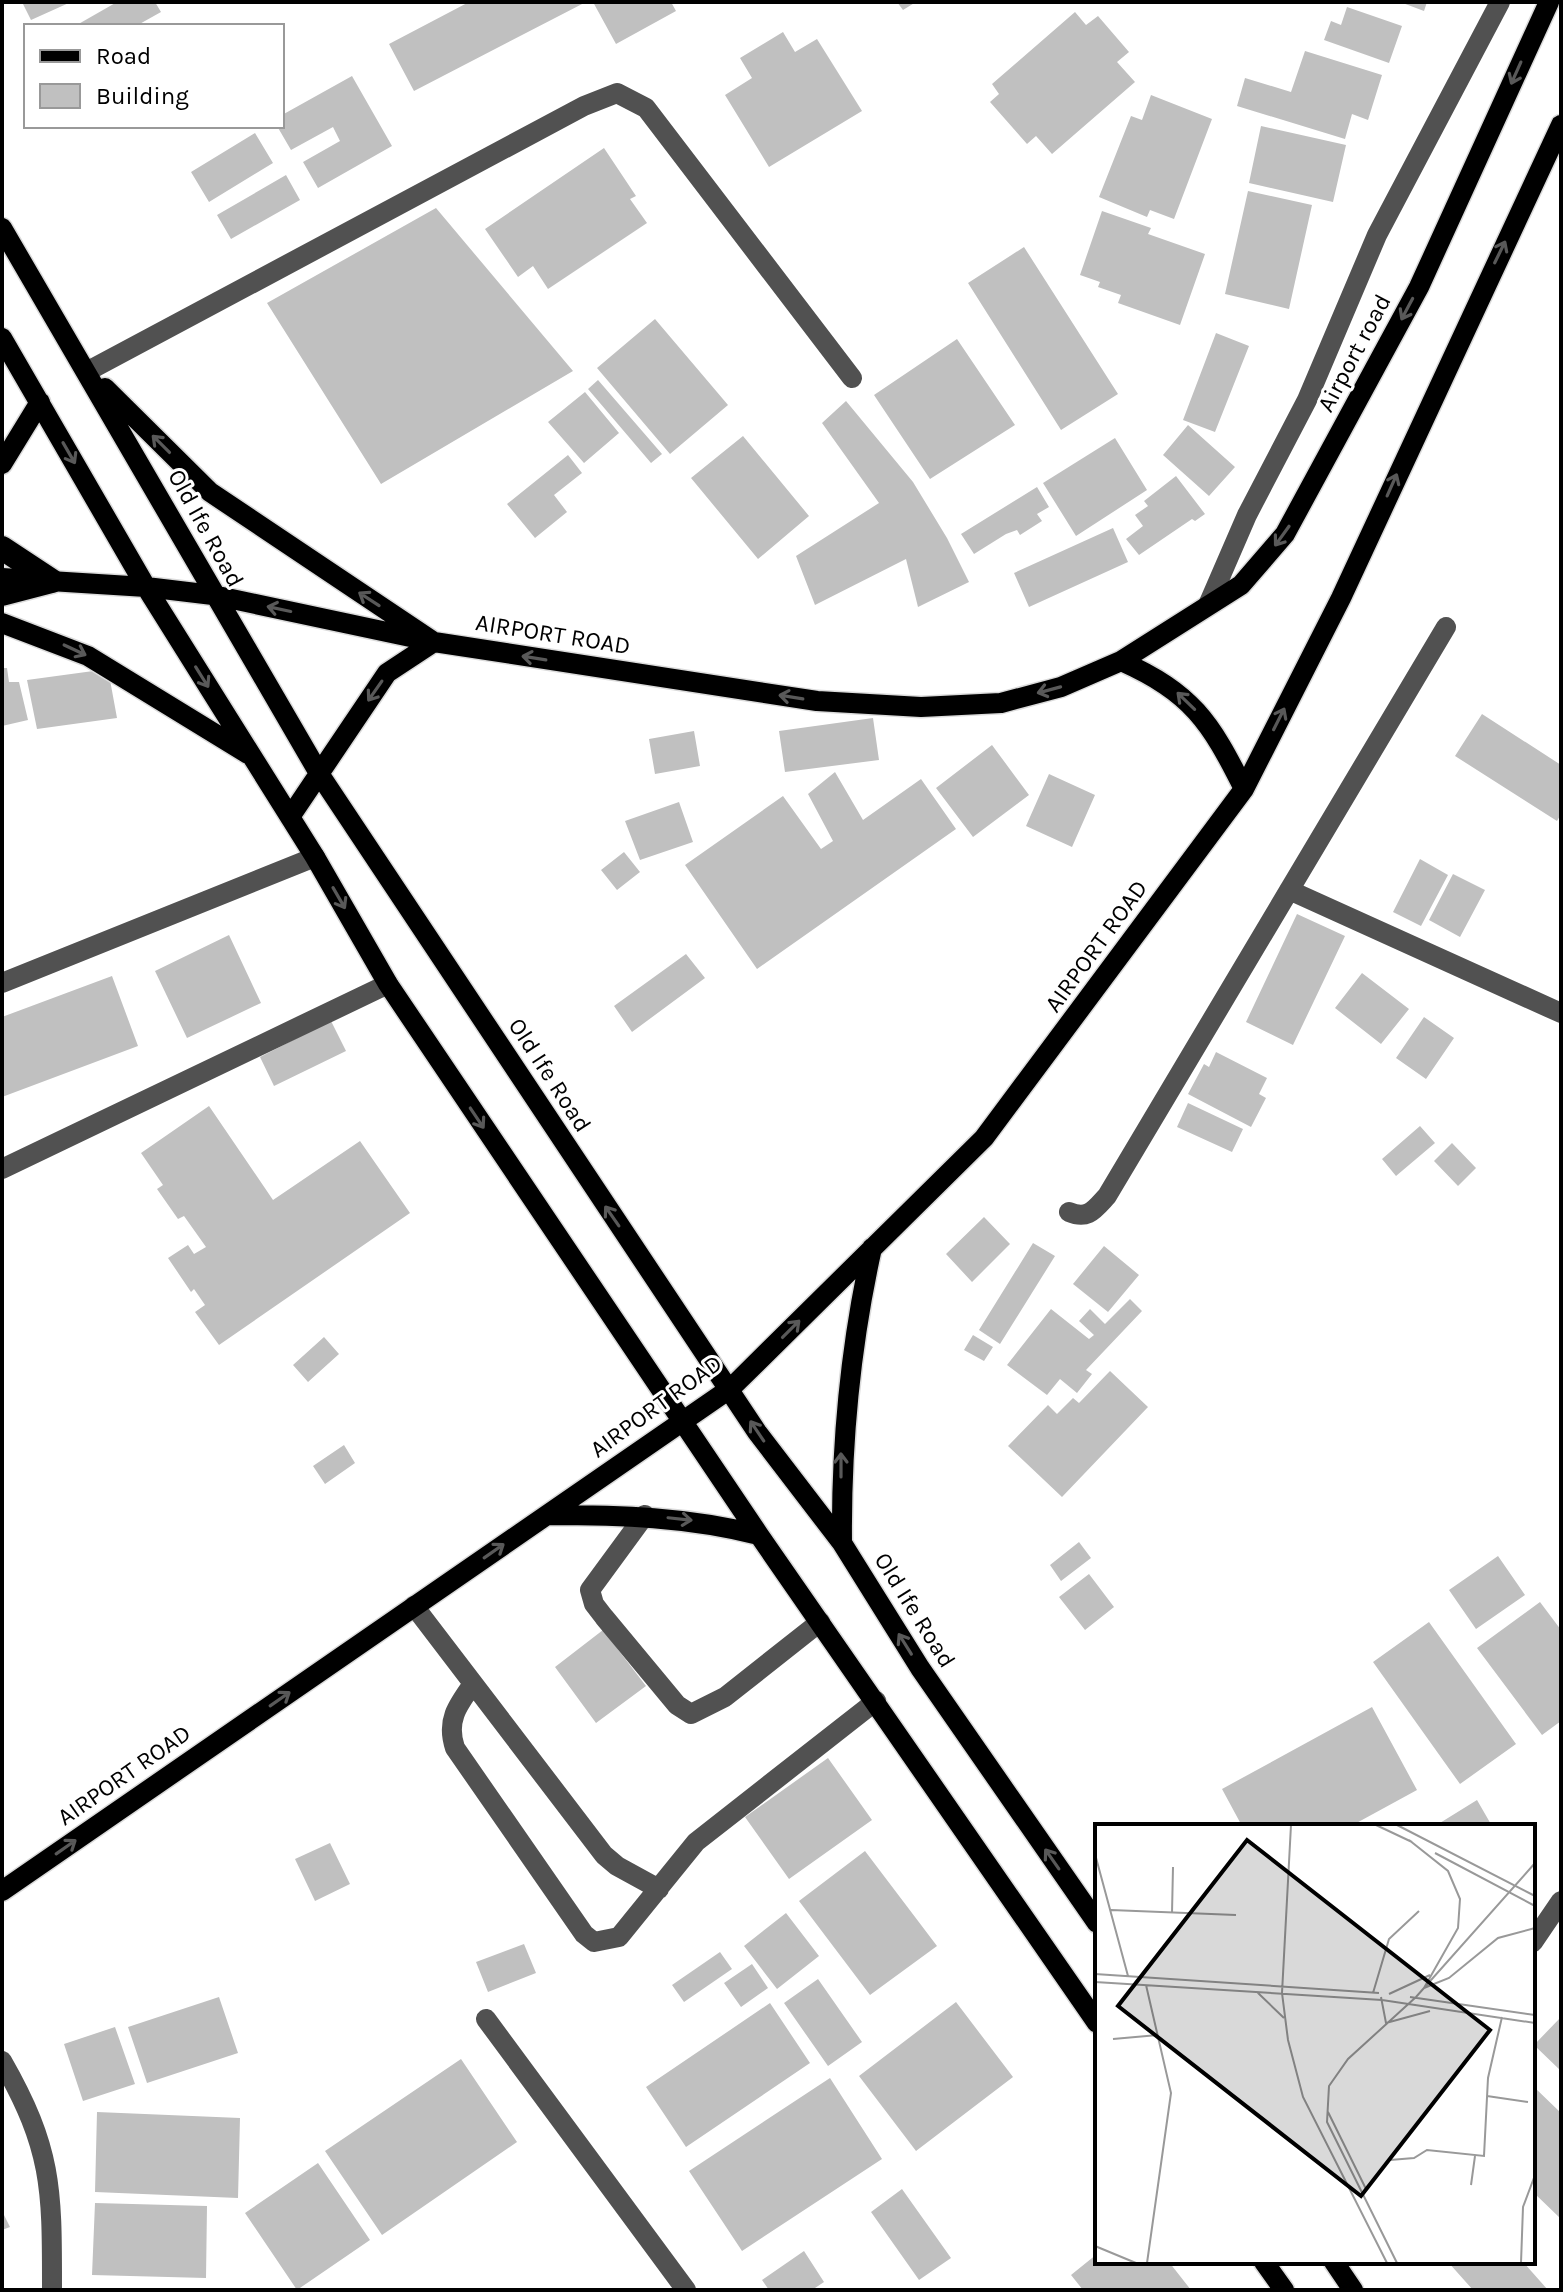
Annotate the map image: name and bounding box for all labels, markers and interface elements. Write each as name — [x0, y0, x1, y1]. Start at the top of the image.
legend — [24, 24, 284, 128]
text: Road — [96, 42, 151, 70]
one-way arrow — [1508, 60, 1523, 85]
text: Building — [96, 82, 189, 110]
one-way arrow — [1493, 241, 1508, 265]
street label: Airport road — [1311, 289, 1397, 417]
one-way arrow — [1399, 297, 1415, 320]
one-way arrow — [152, 435, 171, 454]
one-way arrow — [62, 441, 77, 465]
street label: Old Ife Road — [162, 464, 250, 592]
one-way arrow — [1385, 473, 1400, 498]
one-way arrow — [1273, 525, 1290, 547]
one-way arrow — [358, 591, 380, 608]
one-way arrow — [266, 601, 292, 616]
street label: AIRPORT ROAD — [474, 608, 632, 660]
one-way arrow — [63, 643, 87, 658]
one-way arrow — [522, 649, 547, 664]
one-way arrow — [195, 665, 211, 688]
one-way arrow — [367, 680, 383, 702]
one-way arrow — [1036, 684, 1062, 699]
one-way arrow — [779, 689, 804, 704]
one-way arrow — [1177, 692, 1197, 711]
one-way arrow — [1272, 708, 1287, 732]
street label: AIRPORT ROAD — [1039, 875, 1153, 1017]
one-way arrow — [331, 886, 347, 909]
street label: Old Ife Road — [503, 1013, 597, 1137]
one-way arrow — [470, 1106, 486, 1129]
one-way arrow — [604, 1205, 620, 1227]
one-way arrow — [780, 1319, 800, 1339]
street label: AIRPORT ROAD — [585, 1349, 727, 1463]
one-way arrow — [749, 1420, 765, 1443]
one-way arrow — [833, 1452, 849, 1479]
one-way arrow — [666, 1511, 693, 1526]
one-way arrow — [482, 1543, 504, 1559]
street label: Old Ife Road — [869, 1547, 961, 1673]
one-way arrow — [897, 1634, 914, 1656]
one-way arrow — [269, 1691, 291, 1707]
street label: AIRPORT ROAD — [52, 1719, 196, 1831]
inset map — [1095, 1824, 1535, 2264]
one-way arrow — [55, 1839, 77, 1855]
one-way arrow — [1044, 1848, 1060, 1870]

